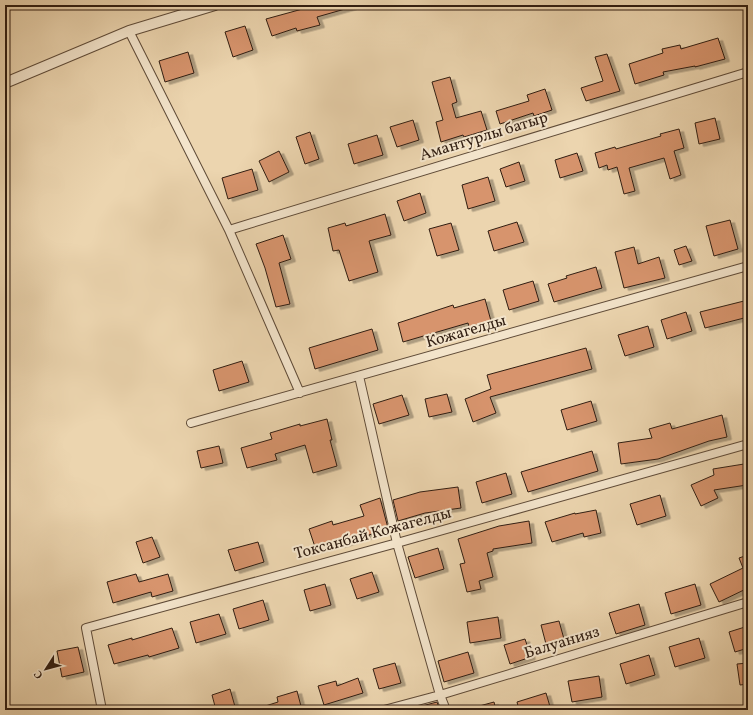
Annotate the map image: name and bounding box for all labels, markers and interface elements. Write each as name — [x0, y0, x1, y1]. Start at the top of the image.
street label: Амантурлы батыр — [417, 107, 551, 167]
street label: Кожагелды — [423, 310, 509, 354]
street label: Токсанбай Кожагелды — [292, 502, 454, 566]
street label: Балуанияз — [522, 621, 602, 665]
north arrow — [26, 649, 66, 689]
text: С — [31, 667, 47, 681]

